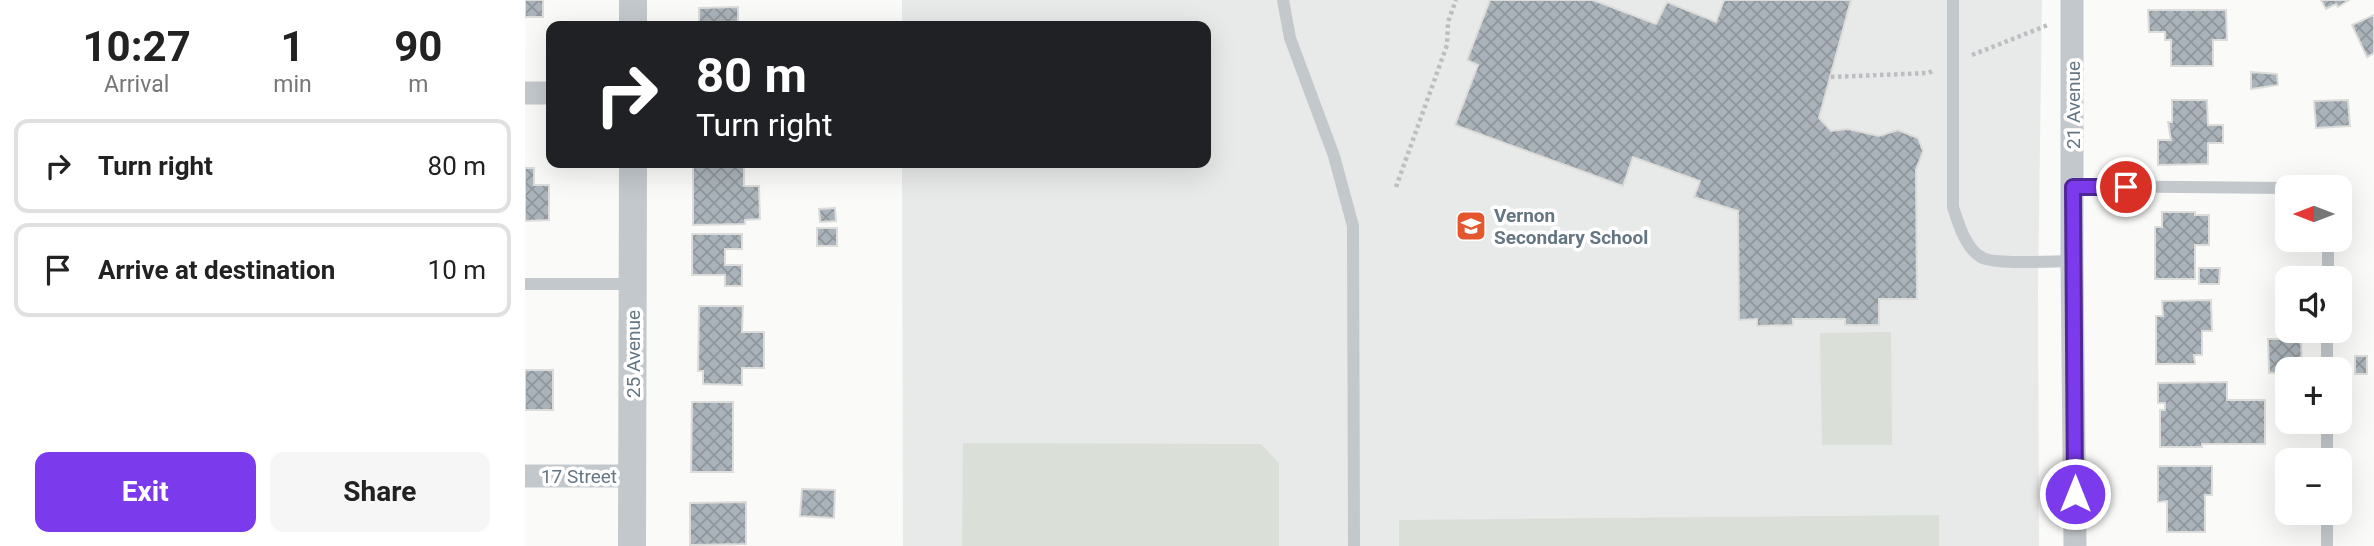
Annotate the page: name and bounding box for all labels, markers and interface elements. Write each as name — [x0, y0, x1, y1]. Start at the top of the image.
text: 10:27 — [83, 22, 191, 71]
text: 1 — [280, 22, 305, 71]
text: 90 — [394, 22, 442, 71]
text: 80 m — [696, 47, 807, 104]
icon: right — [581, 49, 672, 140]
street label: 21 Avenue — [2062, 61, 2085, 149]
text: Arrival — [104, 71, 169, 98]
text: min — [273, 71, 312, 98]
text: m — [408, 71, 428, 98]
text: Turn right — [696, 106, 832, 144]
icon: right — [39, 147, 77, 185]
text: Turn right — [98, 151, 213, 181]
text: 80 m — [428, 151, 486, 181]
pin — [2096, 157, 2156, 217]
icon: arrive — [2107, 168, 2145, 206]
north arrow — [2275, 175, 2352, 252]
map controls — [2275, 175, 2352, 525]
place label: Vernon Secondary School — [1494, 204, 1648, 249]
school or university icon: Vernon Secondary School — [1454, 209, 1488, 243]
icon: arrive — [39, 251, 77, 289]
text: Arrive at destination — [98, 255, 335, 285]
text: 10 m — [428, 255, 486, 285]
button: sound — [2275, 266, 2352, 343]
street label: 25 Avenue — [622, 310, 645, 398]
button: + — [2275, 357, 2352, 434]
button: − — [2275, 448, 2352, 525]
button: Exit — [35, 452, 256, 532]
button: Share — [270, 452, 490, 532]
position arrow — [2038, 457, 2112, 531]
street label: 17 Street — [541, 465, 617, 488]

